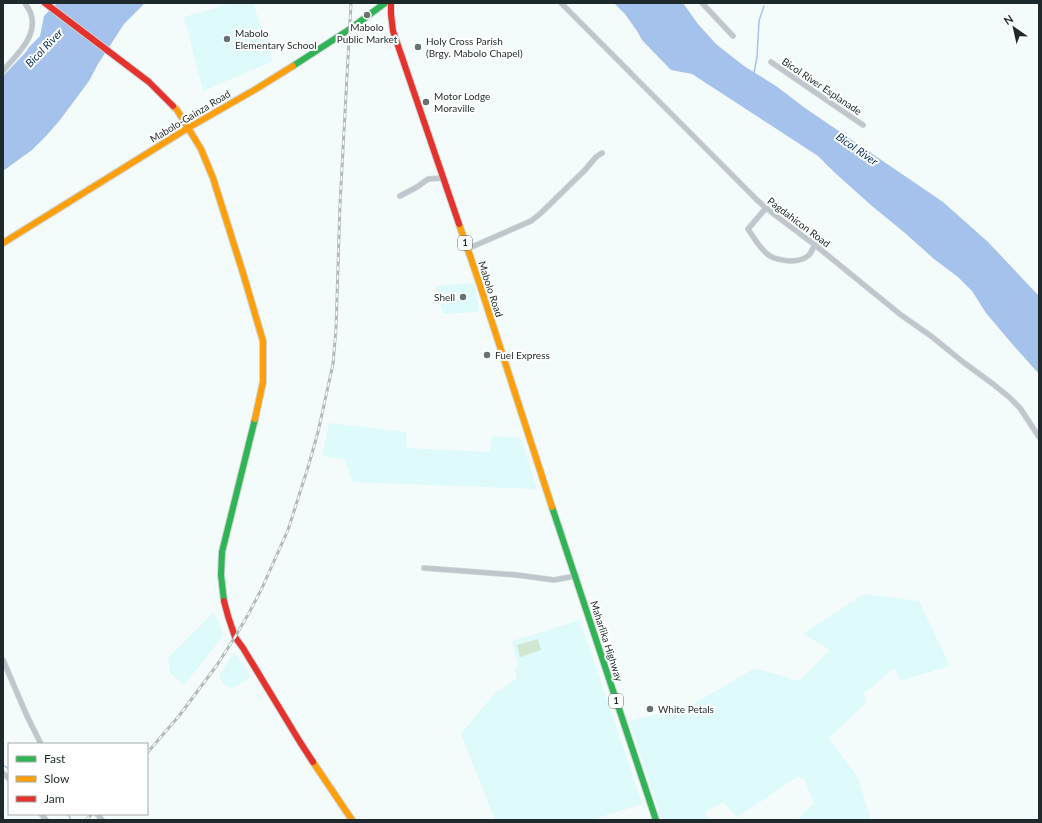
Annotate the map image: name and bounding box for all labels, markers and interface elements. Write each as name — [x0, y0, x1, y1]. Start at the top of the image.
north arrow — [994, 8, 1034, 48]
marker: Mabolo Public Market — [362, 10, 372, 20]
text: N — [1001, 12, 1015, 27]
place label: Mabolo Public Market — [337, 21, 398, 45]
water label: Bicol River — [22, 26, 65, 69]
place label: Mabolo Elementary School — [235, 27, 317, 51]
marker: Mabolo Elementary School — [222, 34, 232, 44]
place label: Holy Cross Parish (Brgy. Mabolo Chapel) — [426, 35, 523, 59]
marker: Holy Cross Parish (Brgy. Mabolo Chapel) — [413, 42, 423, 52]
street label: Bicol River Esplanade — [780, 55, 864, 117]
street label: Mabolo-Gainza Road — [148, 87, 232, 145]
place label: Motor Lodge Moraville — [434, 90, 490, 114]
marker: Motor Lodge Moraville — [421, 97, 431, 107]
water label: Bicol River — [834, 130, 881, 168]
street label: Pagdahicon Road — [765, 195, 833, 249]
road number: 1 — [458, 236, 472, 250]
street label: Mabolo Road — [476, 259, 506, 319]
place label: Shell — [434, 291, 455, 303]
marker: Shell — [458, 292, 468, 302]
place label: Fuel Express — [495, 349, 550, 361]
marker: Fuel Express — [482, 350, 492, 360]
street label: Maharlika Highway — [588, 599, 626, 684]
road number: 1 — [609, 694, 623, 708]
place label: White Petals — [658, 703, 714, 715]
marker: White Petals — [645, 704, 655, 714]
legend — [8, 743, 148, 815]
text: Fast — [44, 751, 66, 766]
text: Slow — [44, 771, 70, 786]
text: Jam — [44, 791, 65, 806]

